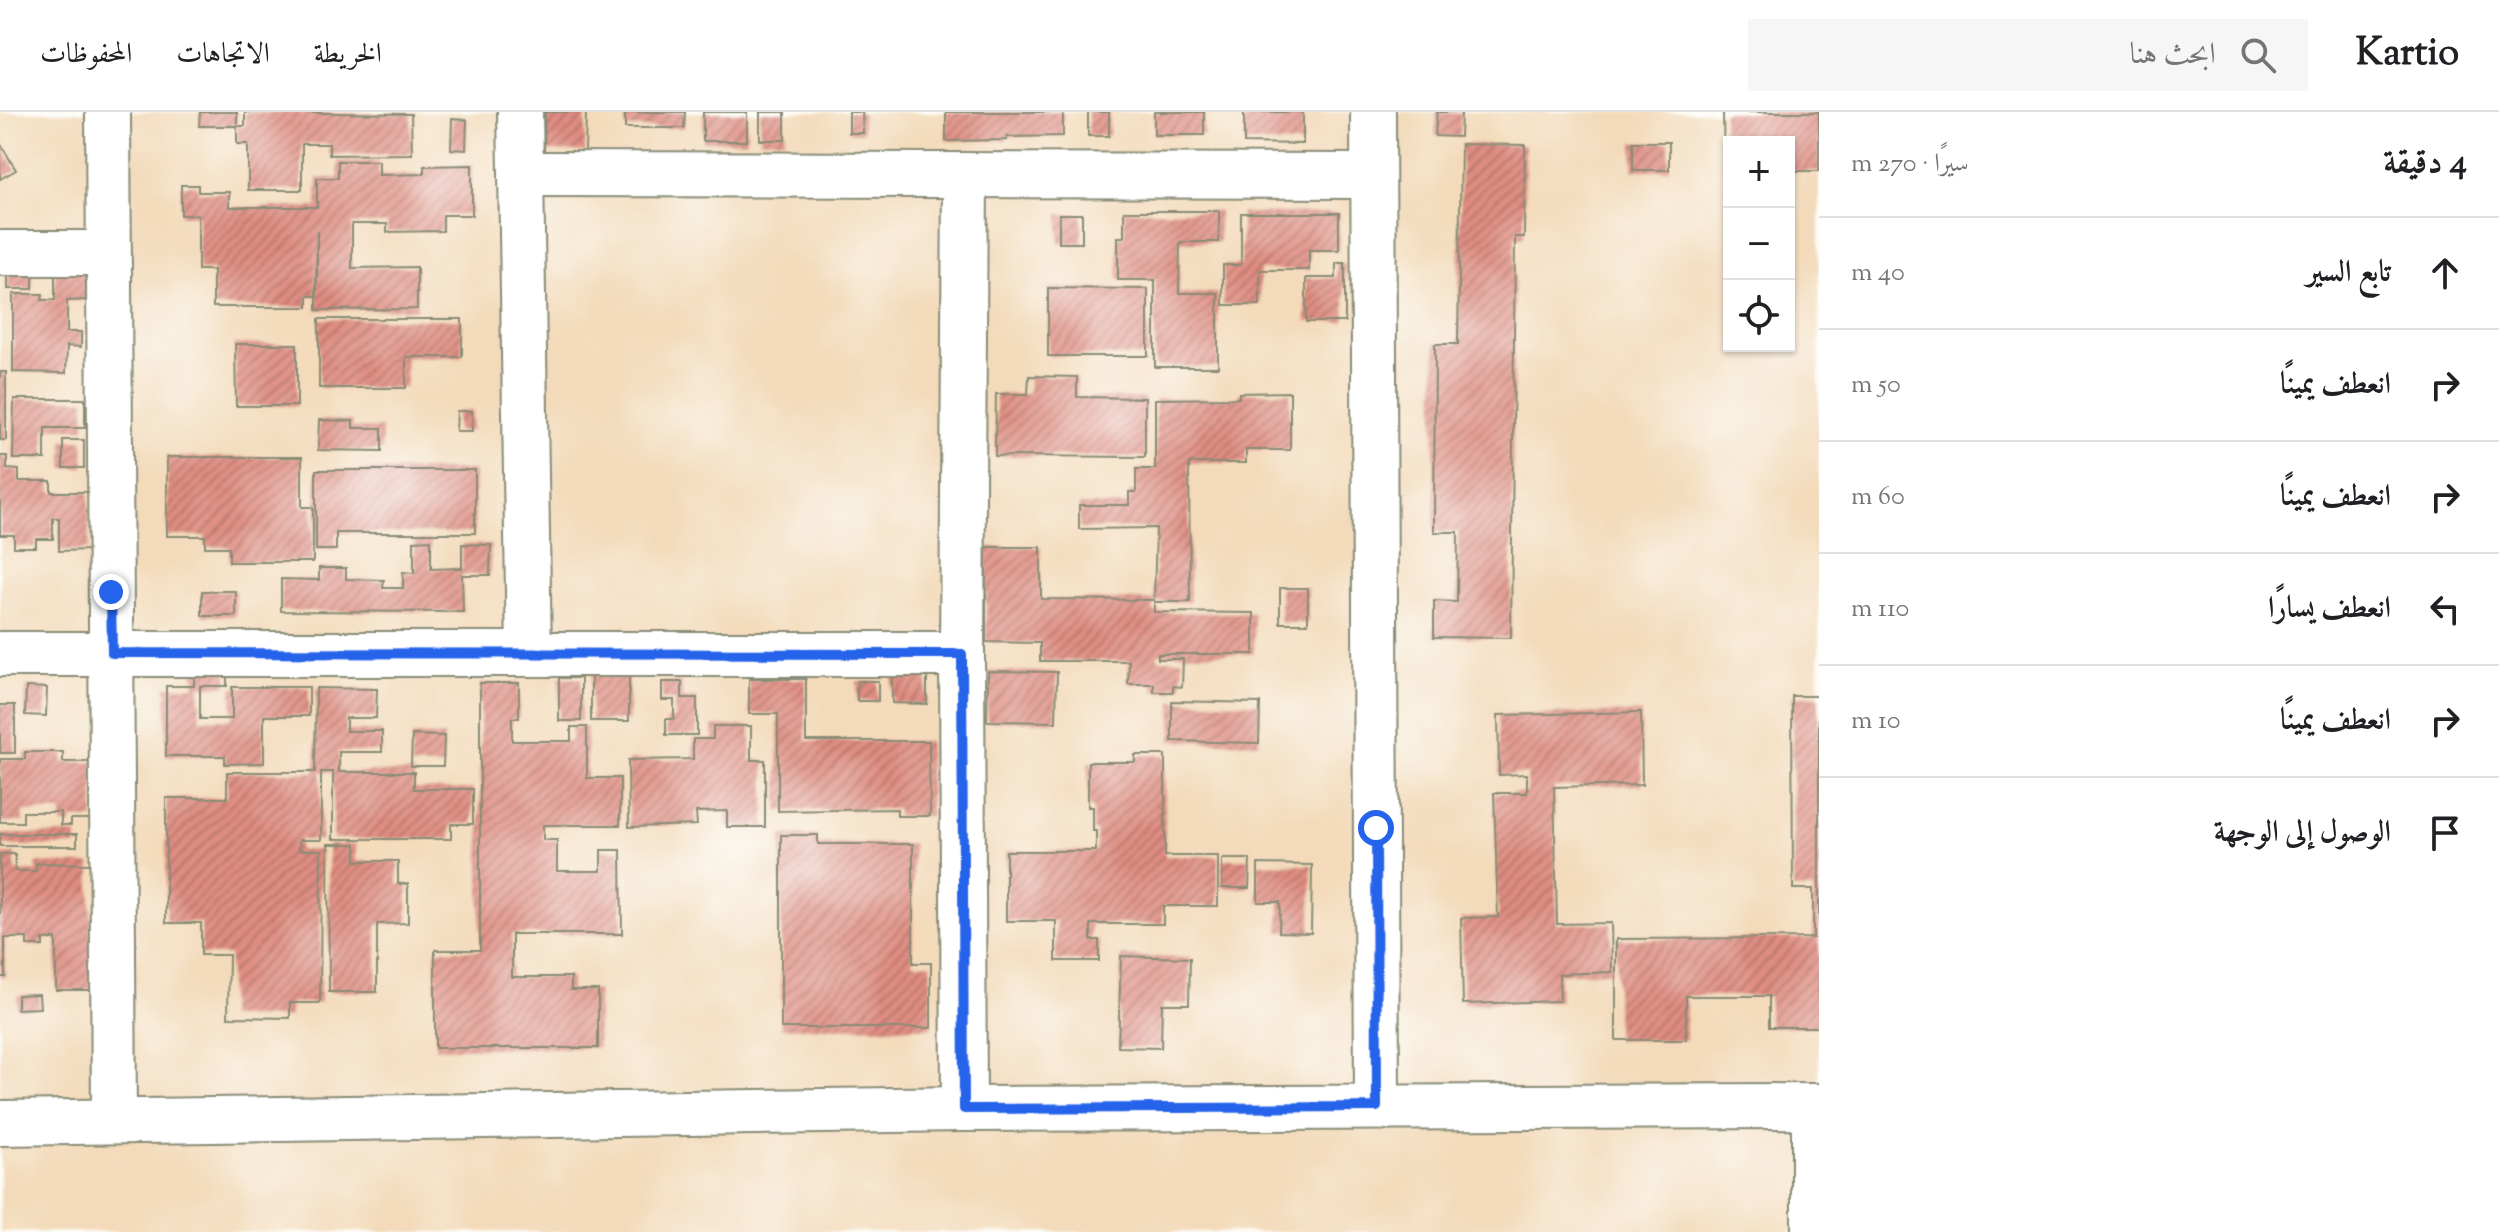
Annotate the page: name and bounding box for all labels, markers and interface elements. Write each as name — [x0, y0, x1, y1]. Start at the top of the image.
search box — [1748, 19, 2308, 91]
text: Kartio — [2356, 28, 2459, 82]
icon: search — [2236, 33, 2280, 77]
text: ابحث هنا — [2129, 34, 2216, 77]
text: المحفوظات — [40, 35, 132, 75]
text: الاتجاهات — [176, 35, 270, 75]
text: الخريطة — [314, 35, 382, 75]
map controls — [1723, 136, 1795, 352]
button: + — [1723, 136, 1795, 208]
text: 4 دقيقة — [2383, 139, 2467, 188]
text: سيرًا · 270 m — [1851, 146, 1969, 183]
button: − — [1723, 208, 1795, 280]
icon: ahead — [2423, 251, 2467, 295]
text: تابع السير — [2306, 252, 2391, 295]
text: 40 m — [1851, 255, 1905, 292]
button: locate — [1723, 280, 1795, 352]
icon: right — [2423, 363, 2467, 407]
text: انعطف يمينًا — [2280, 364, 2391, 407]
text: 50 m — [1851, 367, 1901, 404]
icon: right — [2423, 475, 2467, 519]
text: انعطف يمينًا — [2280, 476, 2391, 519]
text: 60 m — [1851, 479, 1905, 516]
route end — [93, 574, 129, 610]
icon: left — [2423, 587, 2467, 631]
text: انعطف يسارًا — [2268, 588, 2391, 631]
text: 110 m — [1851, 591, 1909, 628]
icon: right — [2423, 699, 2467, 743]
text: انعطف يمينًا — [2280, 700, 2391, 743]
text: 10 m — [1851, 703, 1900, 740]
route start — [1358, 810, 1394, 846]
icon: arrive — [2423, 811, 2467, 855]
text: الوصول إلى الوجهة — [2214, 812, 2391, 855]

